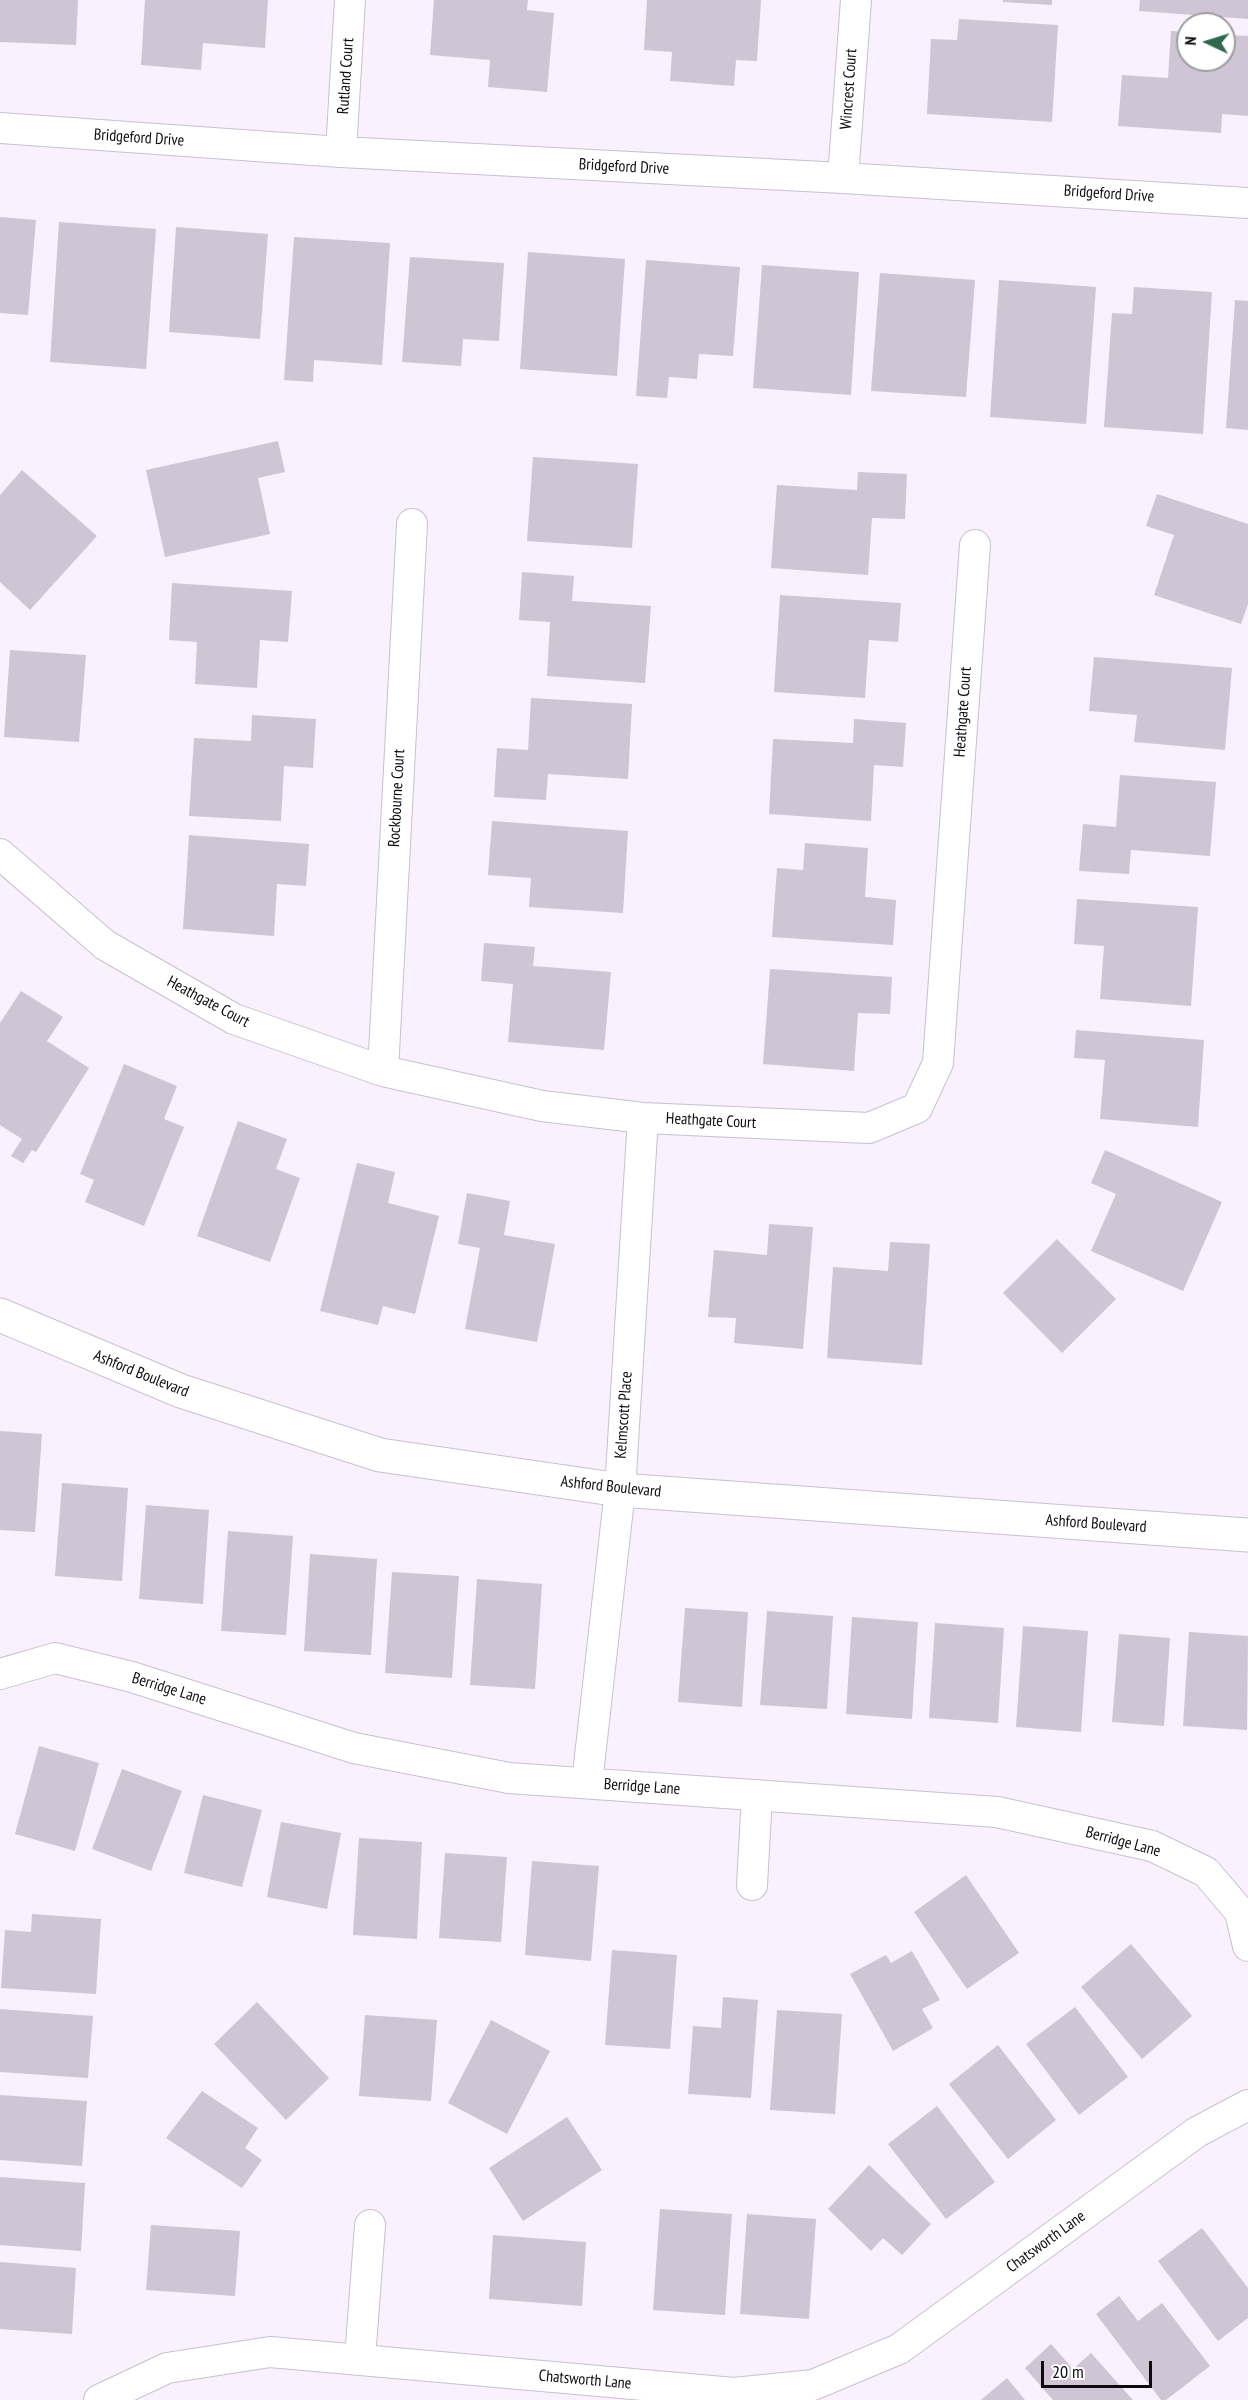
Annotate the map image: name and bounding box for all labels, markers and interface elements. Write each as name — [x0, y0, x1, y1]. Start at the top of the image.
north arrow — [1176, 12, 1236, 72]
text: N — [1180, 36, 1200, 46]
street label: Rutland Court — [334, 37, 358, 115]
street label: Wincrest Court — [837, 48, 861, 130]
street label: Bridgeford Drive — [93, 125, 185, 151]
street label: Bridgeford Drive — [578, 155, 670, 179]
street label: Bridgeford Drive — [1063, 181, 1155, 207]
street label: Heathgate Court — [950, 666, 976, 758]
street label: Rockbourne Court — [385, 749, 409, 847]
street label: Heathgate Court — [164, 972, 252, 1032]
street label: Heathgate Court — [665, 1109, 757, 1133]
street label: Ashford Boulevard — [91, 1346, 191, 1402]
street label: Kelmscott Place — [611, 1371, 637, 1459]
street label: Ashford Boulevard — [560, 1472, 662, 1502]
street label: Ashford Boulevard — [1045, 1511, 1147, 1537]
street label: Berridge Lane — [130, 1669, 208, 1709]
street label: Berridge Lane — [603, 1775, 681, 1799]
street label: Berridge Lane — [1083, 1823, 1163, 1861]
street label: Chatsworth Lane — [1003, 2207, 1089, 2277]
scale bar — [1044, 2349, 1155, 2387]
text: 20 m — [1052, 2360, 1084, 2383]
street label: Chatsworth Lane — [538, 2366, 632, 2394]

